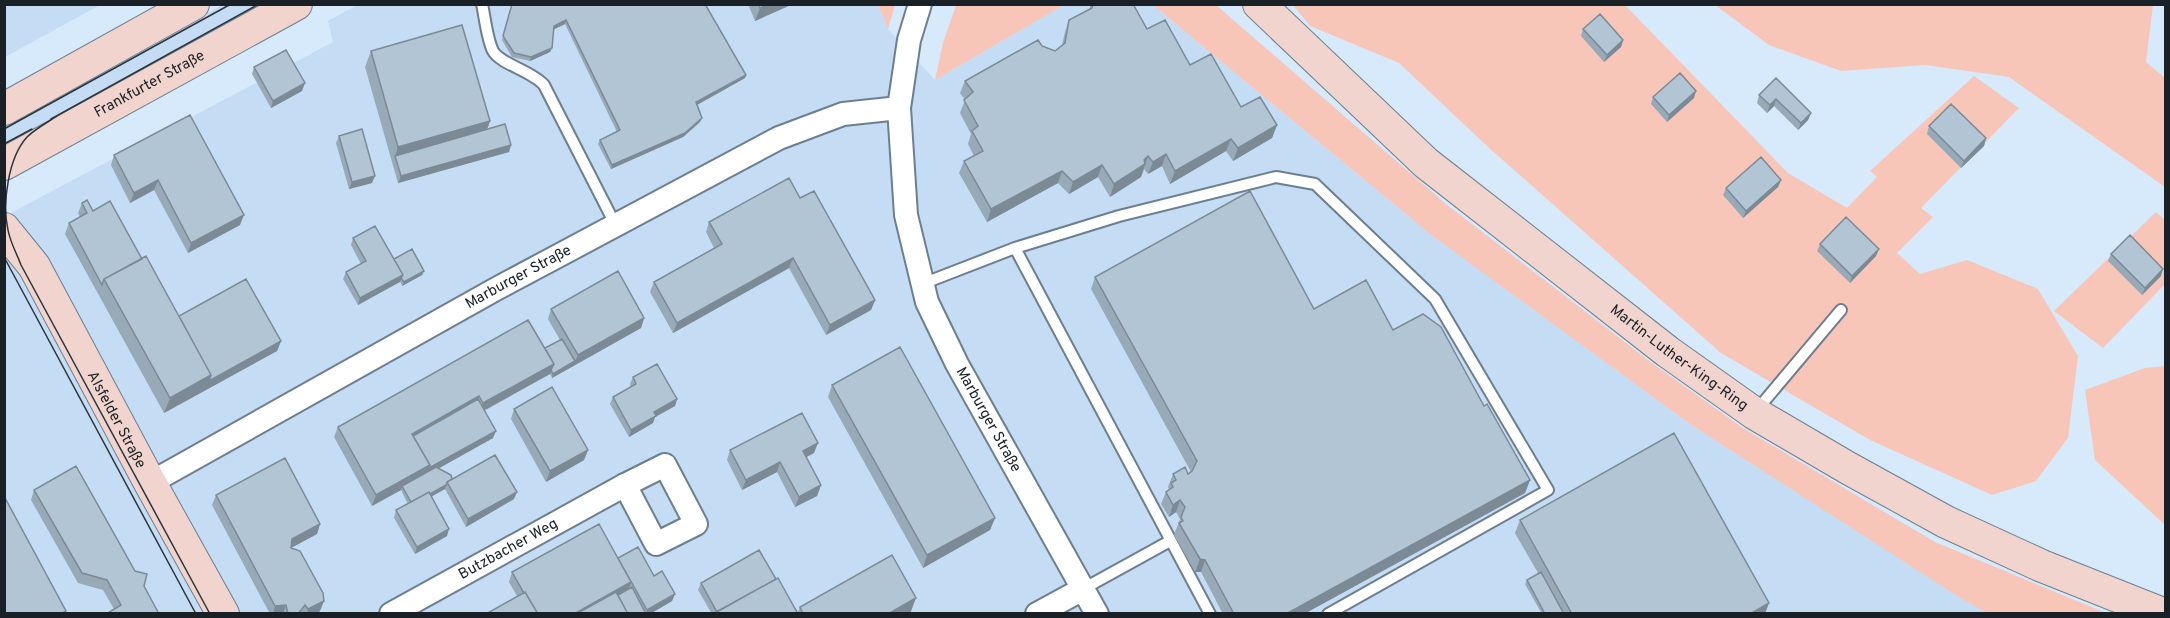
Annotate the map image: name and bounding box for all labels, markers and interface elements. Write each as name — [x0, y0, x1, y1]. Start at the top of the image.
street label: Frankfurter Straße — [91, 46, 208, 122]
street label: Marburger Straße — [462, 241, 575, 314]
street label: Martin-Luther-King-Ring — [1606, 301, 1752, 415]
street label: Marburger Straße — [951, 364, 1025, 476]
street label: Alsfelder Straße — [82, 368, 150, 472]
street label: Butzbacher Weg — [455, 514, 561, 584]

